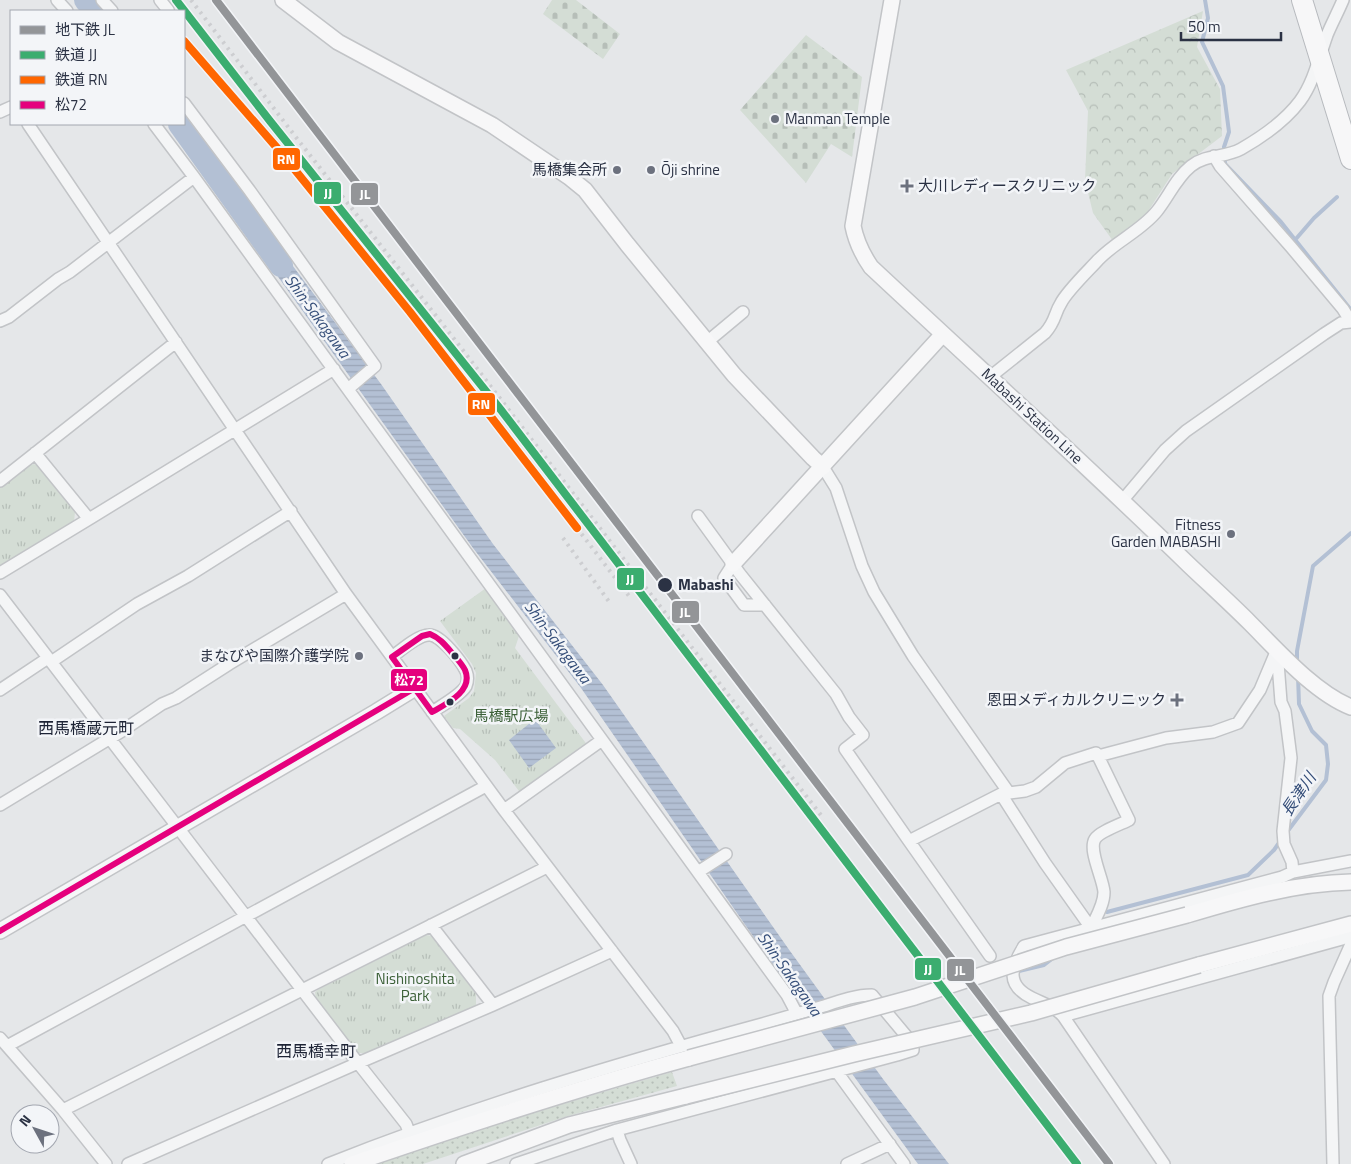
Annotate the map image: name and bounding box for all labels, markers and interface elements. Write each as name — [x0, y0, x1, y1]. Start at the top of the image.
legend — [10, 10, 185, 125]
scale bar — [1181, 10, 1281, 42]
text: 50 m — [1188, 15, 1221, 38]
text: 地下鉄 JL — [55, 18, 115, 41]
text: 鉄道 JJ — [55, 43, 97, 66]
text: 鉄道 RN — [55, 68, 108, 91]
text: 松72 — [55, 93, 87, 116]
place label: Manman Temple — [785, 107, 890, 130]
marker: Manman Temple — [769, 113, 781, 125]
line badge: RN — [272, 147, 301, 171]
text: RN — [277, 148, 295, 169]
place label: 馬橋集会所 — [532, 158, 607, 181]
place label: Ōji shrine — [661, 158, 720, 181]
marker: 馬橋集会所 — [611, 164, 623, 176]
marker: Ōji shrine — [645, 164, 657, 176]
place label: 大川レディースクリニック — [918, 174, 1096, 197]
marker: 大川レディースクリニック — [900, 179, 914, 193]
line badge: JJ — [313, 181, 342, 205]
text: JJ — [324, 182, 332, 203]
line badge: JL — [350, 182, 379, 206]
text: JL — [360, 183, 371, 204]
water label: Shin-Sakagawa — [279, 269, 357, 363]
street label: Mabashi Station Line — [976, 362, 1088, 469]
line badge: RN — [467, 392, 496, 416]
text: RN — [472, 393, 490, 414]
place label: Fitness Garden MABASHI — [1111, 513, 1221, 553]
marker: Fitness Garden MABASHI — [1225, 528, 1237, 540]
line badge: JJ — [616, 567, 645, 591]
text: JJ — [626, 568, 634, 589]
place label: Mabashi — [678, 573, 734, 596]
marker: Mabashi — [656, 576, 674, 594]
water label: Shin-Sakagawa — [519, 596, 598, 689]
line badge: JL — [671, 600, 700, 624]
text: JL — [680, 601, 691, 622]
place label: まなびや国際介護学院 — [199, 644, 349, 667]
marker: まなびや国際介護学院 — [353, 650, 365, 662]
unlabelled marker — [450, 651, 460, 661]
line badge: 松72 — [390, 668, 428, 692]
text: 松72 — [394, 669, 424, 690]
place label: 恩田メディカルクリニック — [987, 688, 1166, 711]
marker: 恩田メディカルクリニック — [1170, 693, 1184, 707]
unlabelled marker — [445, 697, 455, 707]
park label: 馬橋駅広場 — [473, 704, 549, 727]
district label: 西馬橋蔵元町 — [38, 716, 134, 740]
water label: 長津川 — [1275, 766, 1322, 821]
water label: Shin-Sakagawa — [752, 927, 829, 1022]
line badge: JJ — [914, 957, 942, 981]
text: JJ — [924, 958, 932, 979]
line badge: JL — [946, 958, 975, 982]
text: JL — [955, 959, 966, 980]
park label: Nishinoshita Park — [376, 967, 455, 1007]
district label: 西馬橋幸町 — [276, 1039, 356, 1063]
north arrow — [10, 1104, 60, 1154]
text: N — [13, 1110, 36, 1131]

